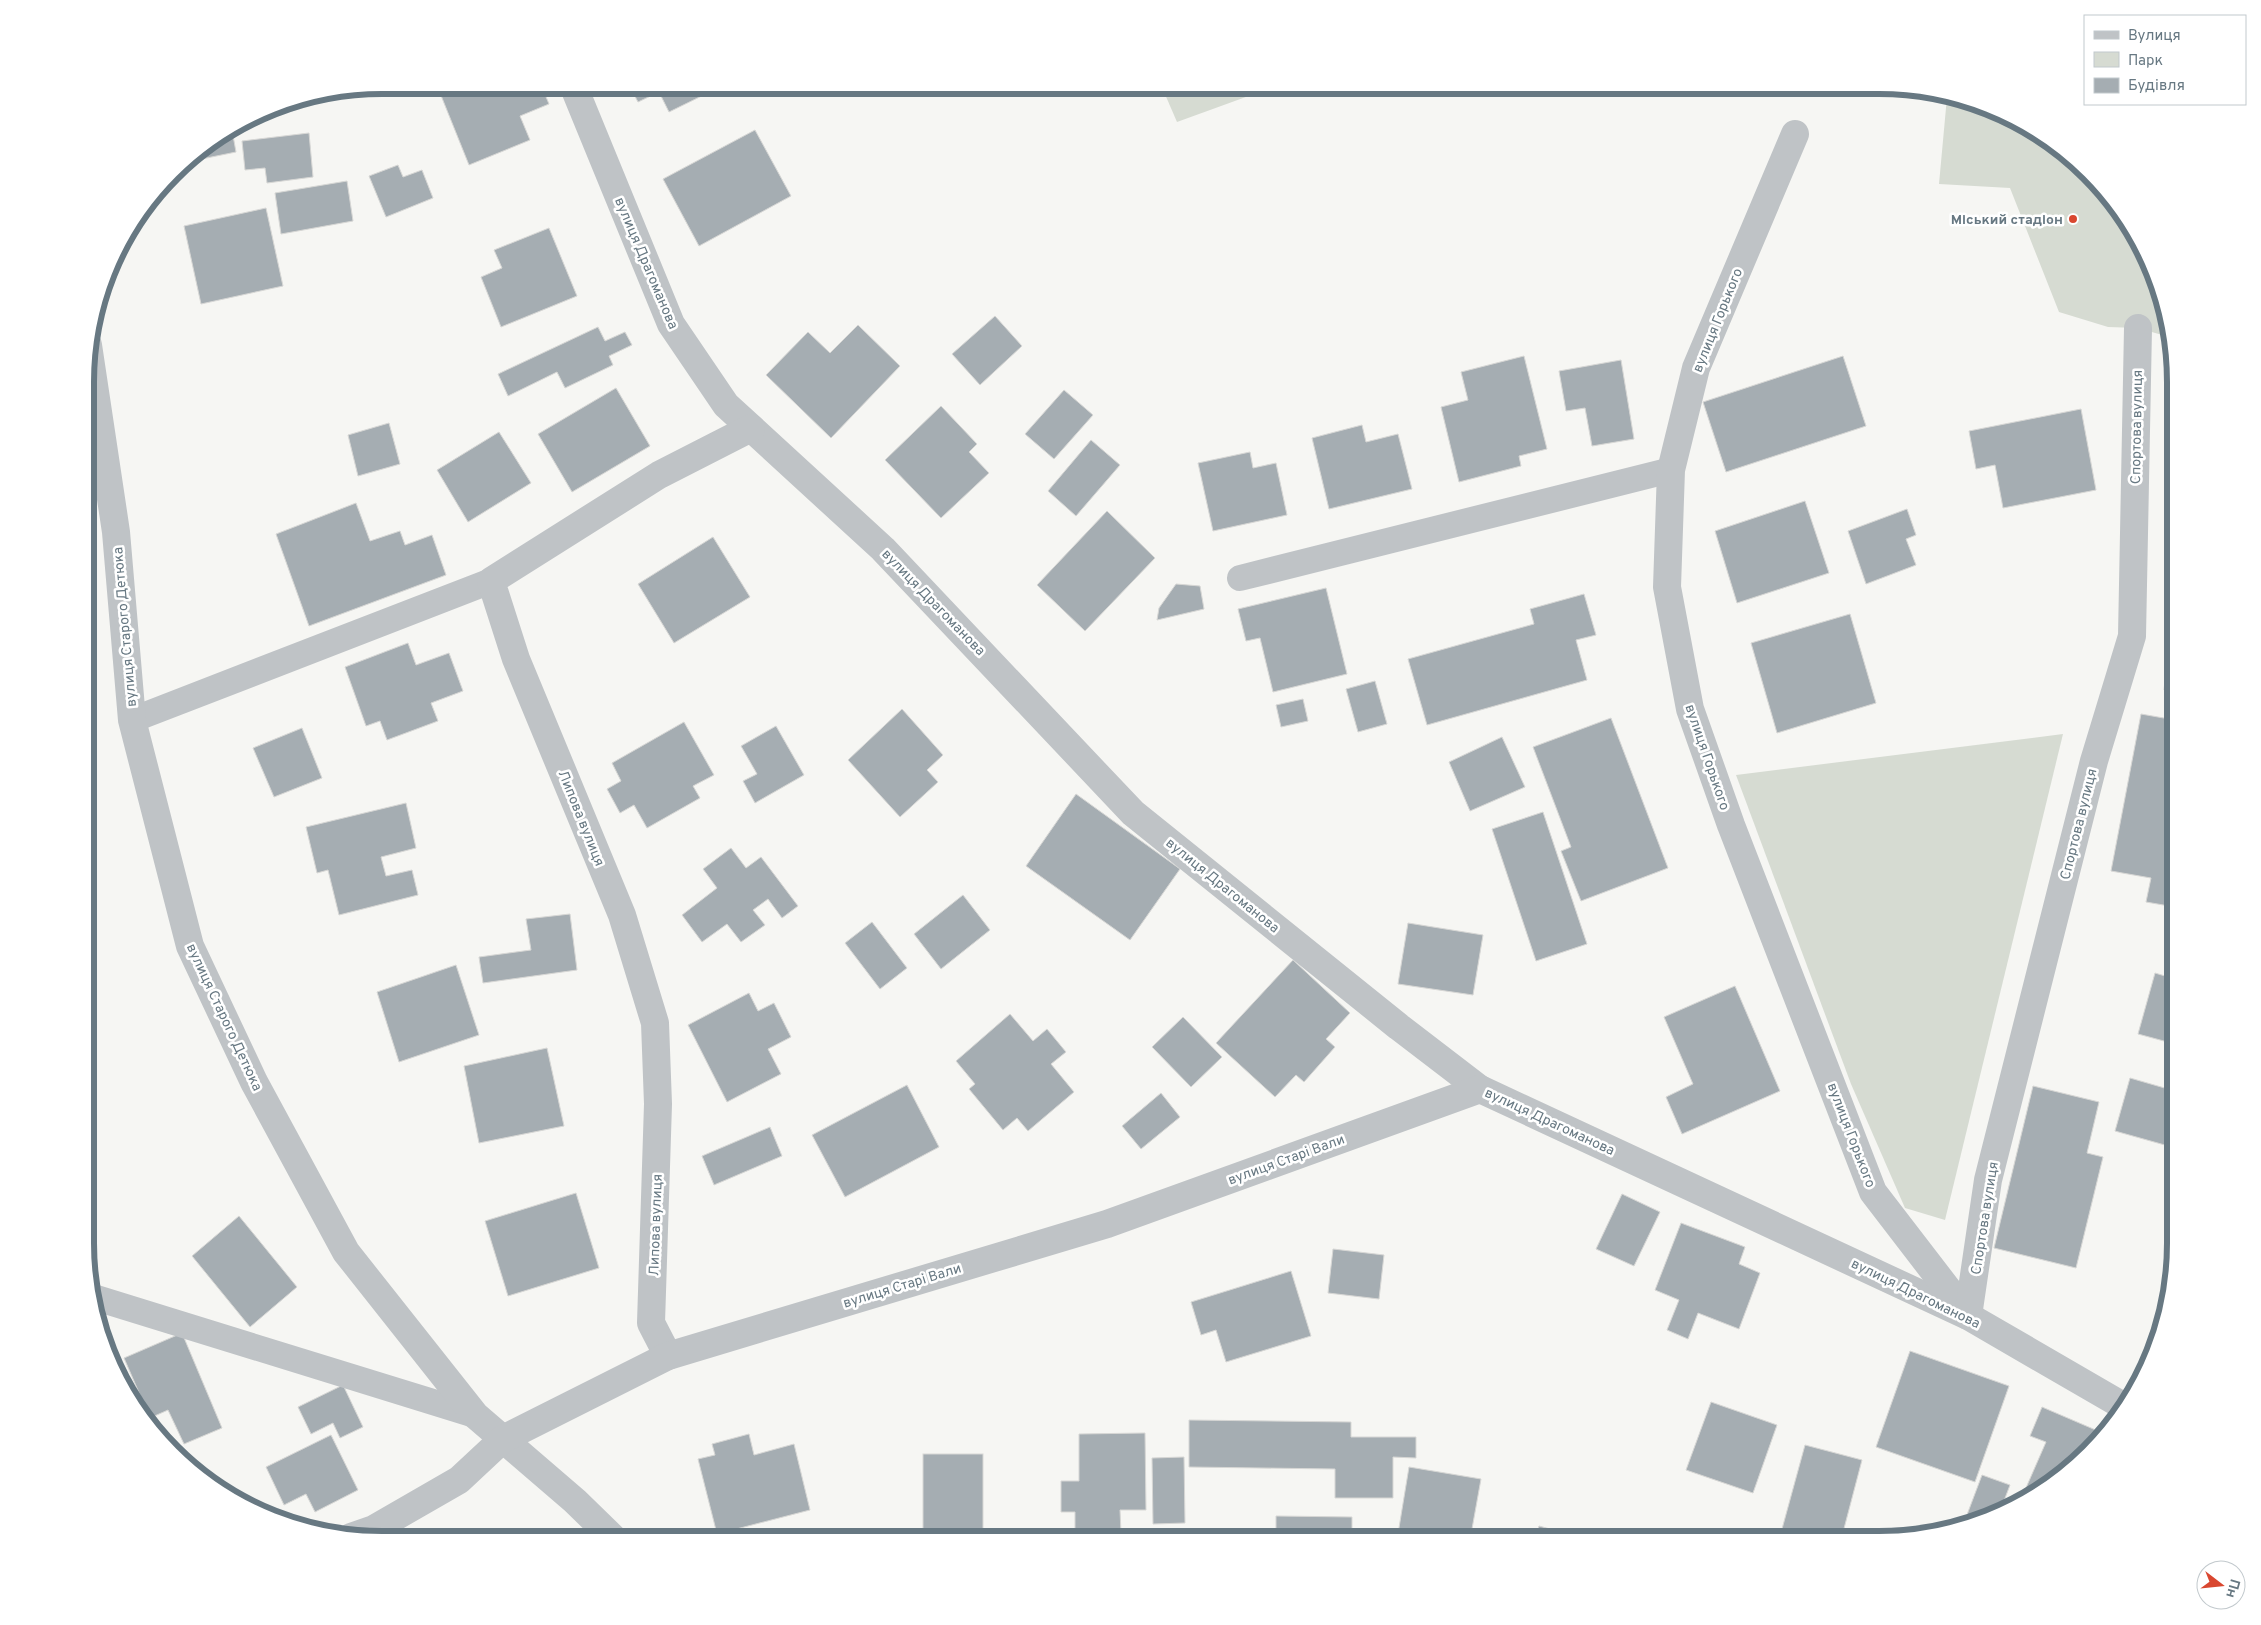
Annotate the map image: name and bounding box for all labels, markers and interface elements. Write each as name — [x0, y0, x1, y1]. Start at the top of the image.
legend — [2084, 15, 2246, 105]
text: Вулиця — [2128, 27, 2181, 46]
text: Парк — [2128, 52, 2163, 71]
text: Будівля — [2128, 77, 2185, 96]
street label: вулиця Драгоманова — [610, 195, 681, 332]
place label: Міський стадіон — [1951, 212, 2063, 229]
marker: Міський стадіон — [2067, 213, 2079, 225]
street label: вулиця Горького — [1690, 266, 1747, 375]
street label: Спортова вулиця — [2128, 370, 2147, 484]
street label: вулиця Старого Детюка — [110, 546, 141, 708]
street label: вулиця Драгоманова — [878, 546, 988, 660]
street label: вулиця Горького — [1680, 702, 1733, 813]
street label: Спортова вулиця — [2057, 767, 2102, 882]
street label: Липова вулиця — [554, 768, 608, 869]
street label: вулиця Драгоманова — [1162, 835, 1282, 937]
street label: вулиця Старого Детюка — [182, 941, 265, 1094]
street label: вулиця Горького — [1823, 1081, 1878, 1191]
street label: вулиця Драгоманова — [1482, 1085, 1617, 1160]
street label: вулиця Старі Вали — [1226, 1131, 1347, 1189]
street label: Спортова вулиця — [1968, 1161, 2003, 1276]
street label: Липова вулиця — [646, 1174, 667, 1276]
street label: вулиця Драгоманова — [1848, 1256, 1983, 1333]
street label: вулиця Старі Вали — [841, 1260, 964, 1313]
north arrow — [2196, 1560, 2246, 1610]
text: Пн — [2221, 1577, 2243, 1600]

